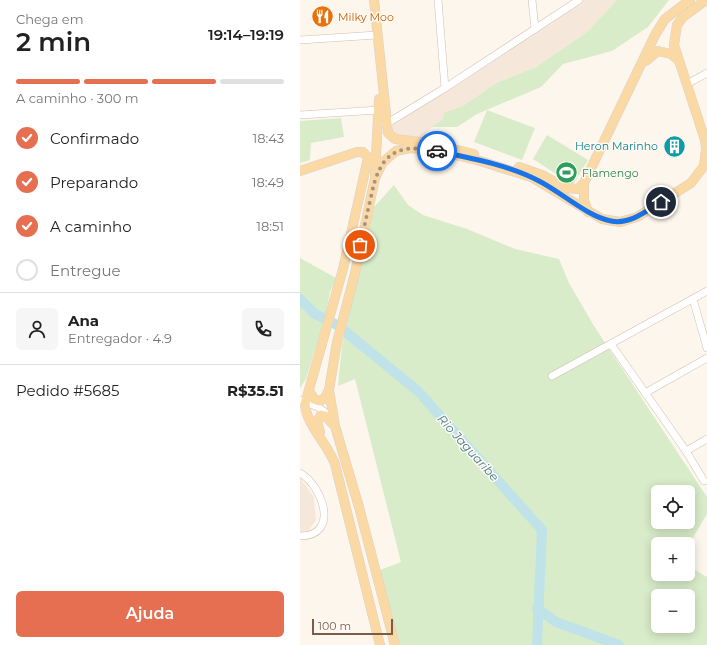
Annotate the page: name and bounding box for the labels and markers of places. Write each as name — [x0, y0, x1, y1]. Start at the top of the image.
restaurant icon: Milky Moo — [310, 4, 336, 30]
place label: Milky Moo — [338, 10, 394, 24]
building icon: Heron Marinho — [661, 133, 687, 159]
place label: Heron Marinho — [575, 139, 658, 153]
sports icon: Flamengo — [554, 160, 580, 186]
place label: Flamengo — [582, 166, 639, 180]
pin — [644, 185, 678, 219]
pin — [343, 228, 377, 262]

